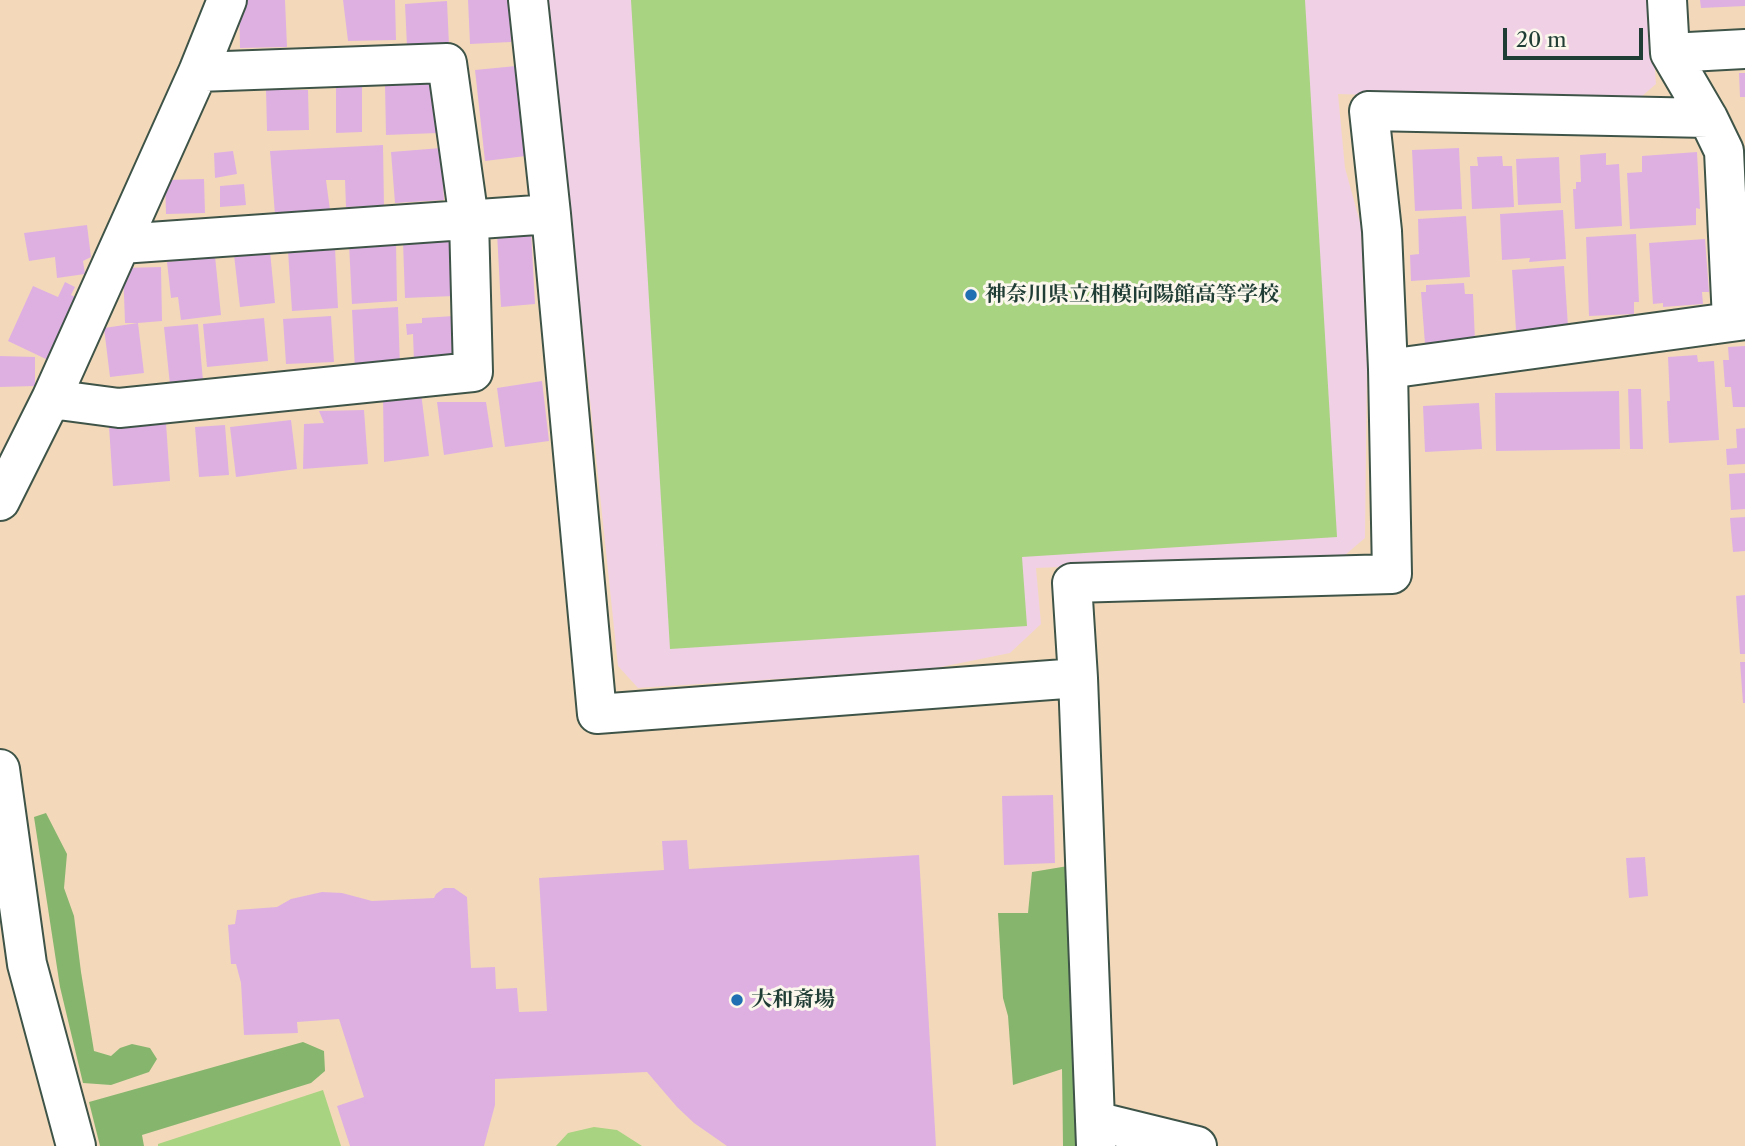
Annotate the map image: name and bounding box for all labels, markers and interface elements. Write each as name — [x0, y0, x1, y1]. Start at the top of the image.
scale bar — [1507, 14, 1647, 58]
text: 20 m — [1516, 27, 1567, 52]
place label: 神奈川県立相模向陽館高等学校 — [985, 282, 1279, 308]
marker: 神奈川県立相模向陽館高等学校 — [963, 287, 979, 303]
place label: 大和斎場 — [751, 987, 835, 1013]
marker: 大和斎場 — [729, 992, 745, 1008]

